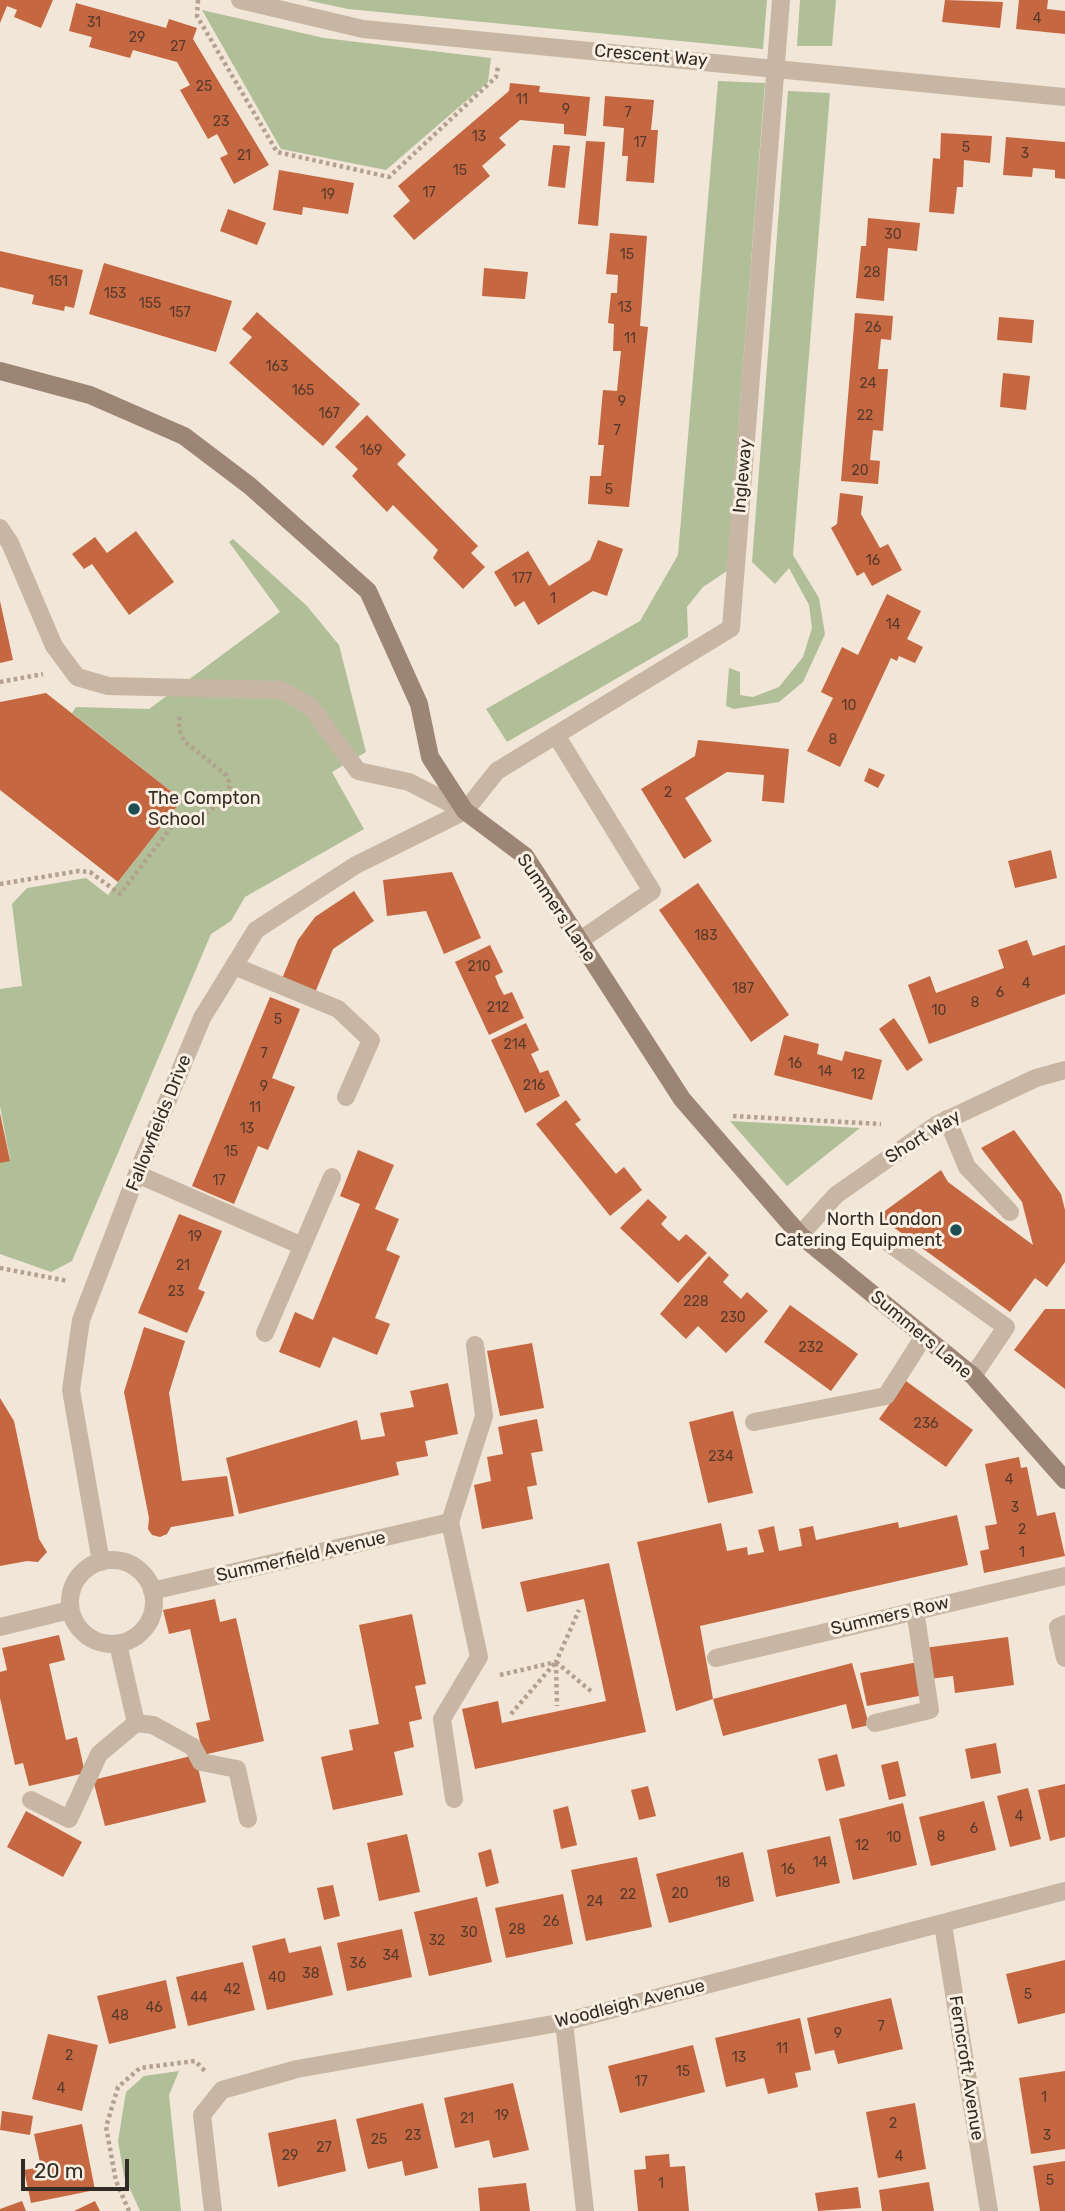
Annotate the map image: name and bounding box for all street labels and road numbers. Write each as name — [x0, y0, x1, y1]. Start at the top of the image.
street label: Crescent Way — [593, 40, 709, 72]
street label: Ingleway — [729, 438, 757, 514]
street label: Summers Lane — [512, 850, 600, 966]
street label: Fallowfields Drive — [122, 1052, 196, 1194]
street label: Short Way — [881, 1105, 965, 1169]
street label: Summers Lane — [866, 1286, 976, 1384]
street label: Summerfield Avenue — [214, 1527, 388, 1587]
street label: Summers Row — [829, 1592, 951, 1640]
street label: Woodleigh Avenue — [553, 1975, 707, 2033]
street label: Ferncroft Avenue — [944, 1994, 988, 2142]

